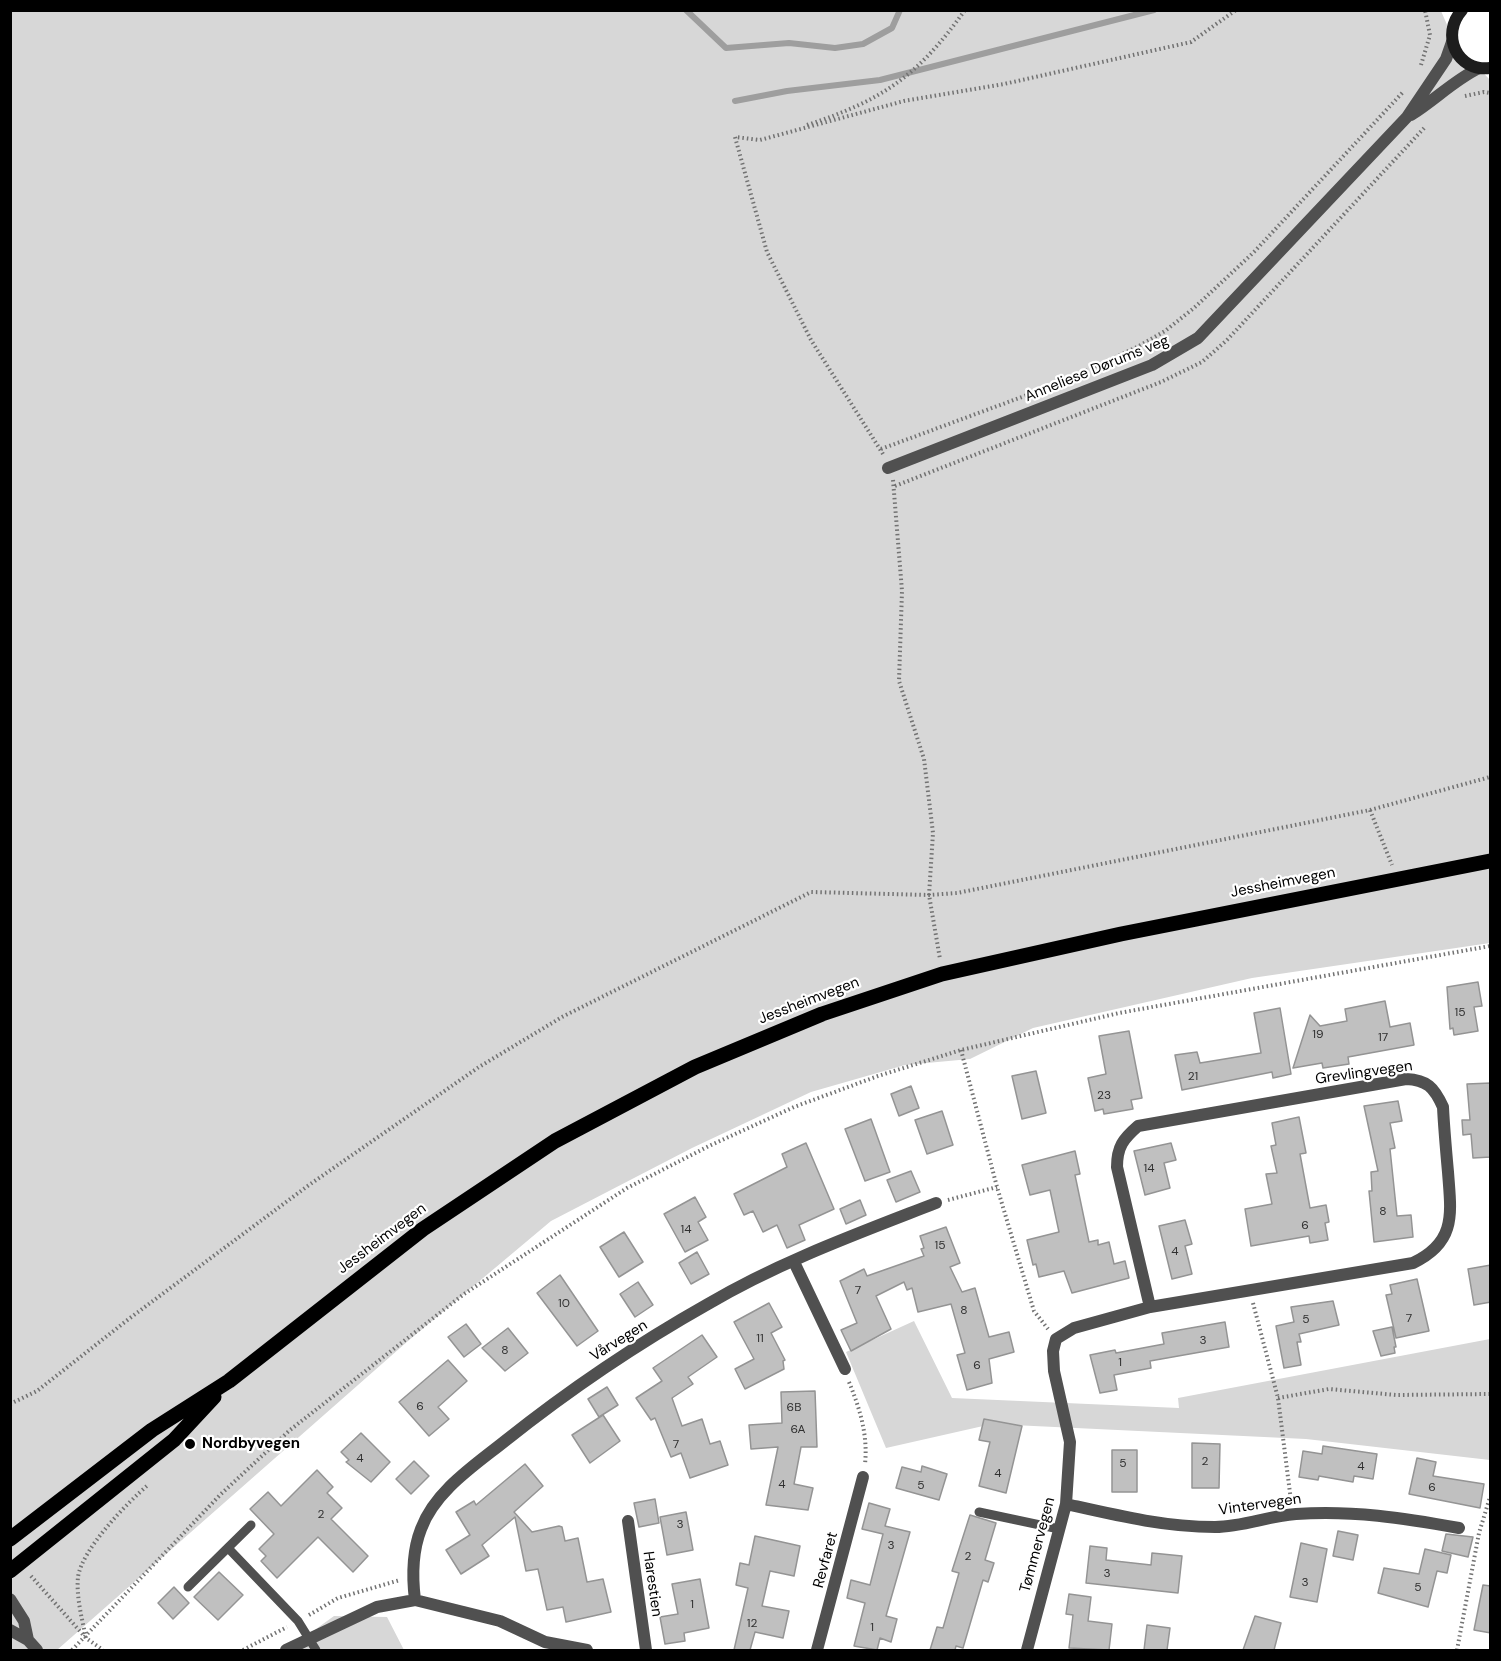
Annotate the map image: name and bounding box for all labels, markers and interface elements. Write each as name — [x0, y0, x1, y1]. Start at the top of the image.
street label: Anneliese Dørums veg — [1022, 332, 1172, 406]
street label: Jessheimvegen — [1229, 864, 1337, 902]
street label: Jessheimvegen — [756, 974, 862, 1028]
house number: 15 — [1454, 1006, 1466, 1020]
house number: 19 — [1312, 1028, 1324, 1042]
house number: 17 — [1378, 1031, 1388, 1045]
street label: Grevlingvegen — [1314, 1057, 1414, 1089]
house number: 21 — [1188, 1070, 1198, 1084]
house number: 23 — [1097, 1089, 1111, 1103]
house number: 14 — [1143, 1162, 1155, 1176]
street label: Jessheimvegen — [334, 1200, 430, 1278]
house number: 8 — [1379, 1205, 1387, 1219]
house number: 6 — [1301, 1219, 1309, 1233]
house number: 14 — [680, 1223, 692, 1237]
house number: 15 — [934, 1239, 946, 1253]
house number: 4 — [1171, 1245, 1179, 1259]
house number: 7 — [855, 1284, 861, 1298]
house number: 10 — [558, 1297, 570, 1311]
house number: 8 — [960, 1304, 968, 1318]
house number: 7 — [1406, 1312, 1412, 1326]
house number: 5 — [1302, 1313, 1310, 1327]
street label: Vårvegen — [587, 1316, 651, 1366]
house number: 11 — [756, 1332, 764, 1346]
house number: 3 — [1199, 1334, 1207, 1348]
house number: 8 — [501, 1344, 509, 1358]
house number: 1 — [1118, 1356, 1122, 1370]
house number: 6 — [973, 1359, 981, 1373]
house number: 6 — [416, 1400, 424, 1414]
house number: 6B — [787, 1401, 801, 1415]
house number: 6A — [790, 1423, 806, 1437]
place label: Nordbyvegen — [202, 1435, 300, 1453]
marker: Nordbyvegen — [183, 1437, 197, 1451]
house number: 7 — [673, 1438, 679, 1452]
house number: 4 — [356, 1452, 364, 1466]
house number: 2 — [1202, 1455, 1208, 1469]
house number: 5 — [1119, 1457, 1127, 1471]
house number: 4 — [1357, 1460, 1365, 1474]
house number: 4 — [994, 1467, 1002, 1481]
house number: 4 — [778, 1478, 786, 1492]
house number: 5 — [917, 1479, 925, 1493]
house number: 6 — [1428, 1481, 1436, 1495]
street label: Vintervegen — [1218, 1490, 1302, 1520]
street label: Tømmervegen — [1017, 1495, 1059, 1595]
house number: 2 — [318, 1508, 324, 1522]
house number: 3 — [676, 1518, 684, 1532]
street label: Revfaret — [810, 1530, 842, 1590]
house number: 3 — [887, 1539, 895, 1553]
street label: Harestien — [638, 1550, 666, 1618]
house number: 2 — [965, 1550, 971, 1564]
house number: 3 — [1103, 1567, 1111, 1581]
house number: 3 — [1301, 1576, 1309, 1590]
house number: 5 — [1414, 1581, 1422, 1595]
house number: 1 — [690, 1598, 694, 1612]
house number: 12 — [747, 1617, 757, 1631]
house number: 1 — [870, 1621, 874, 1635]

